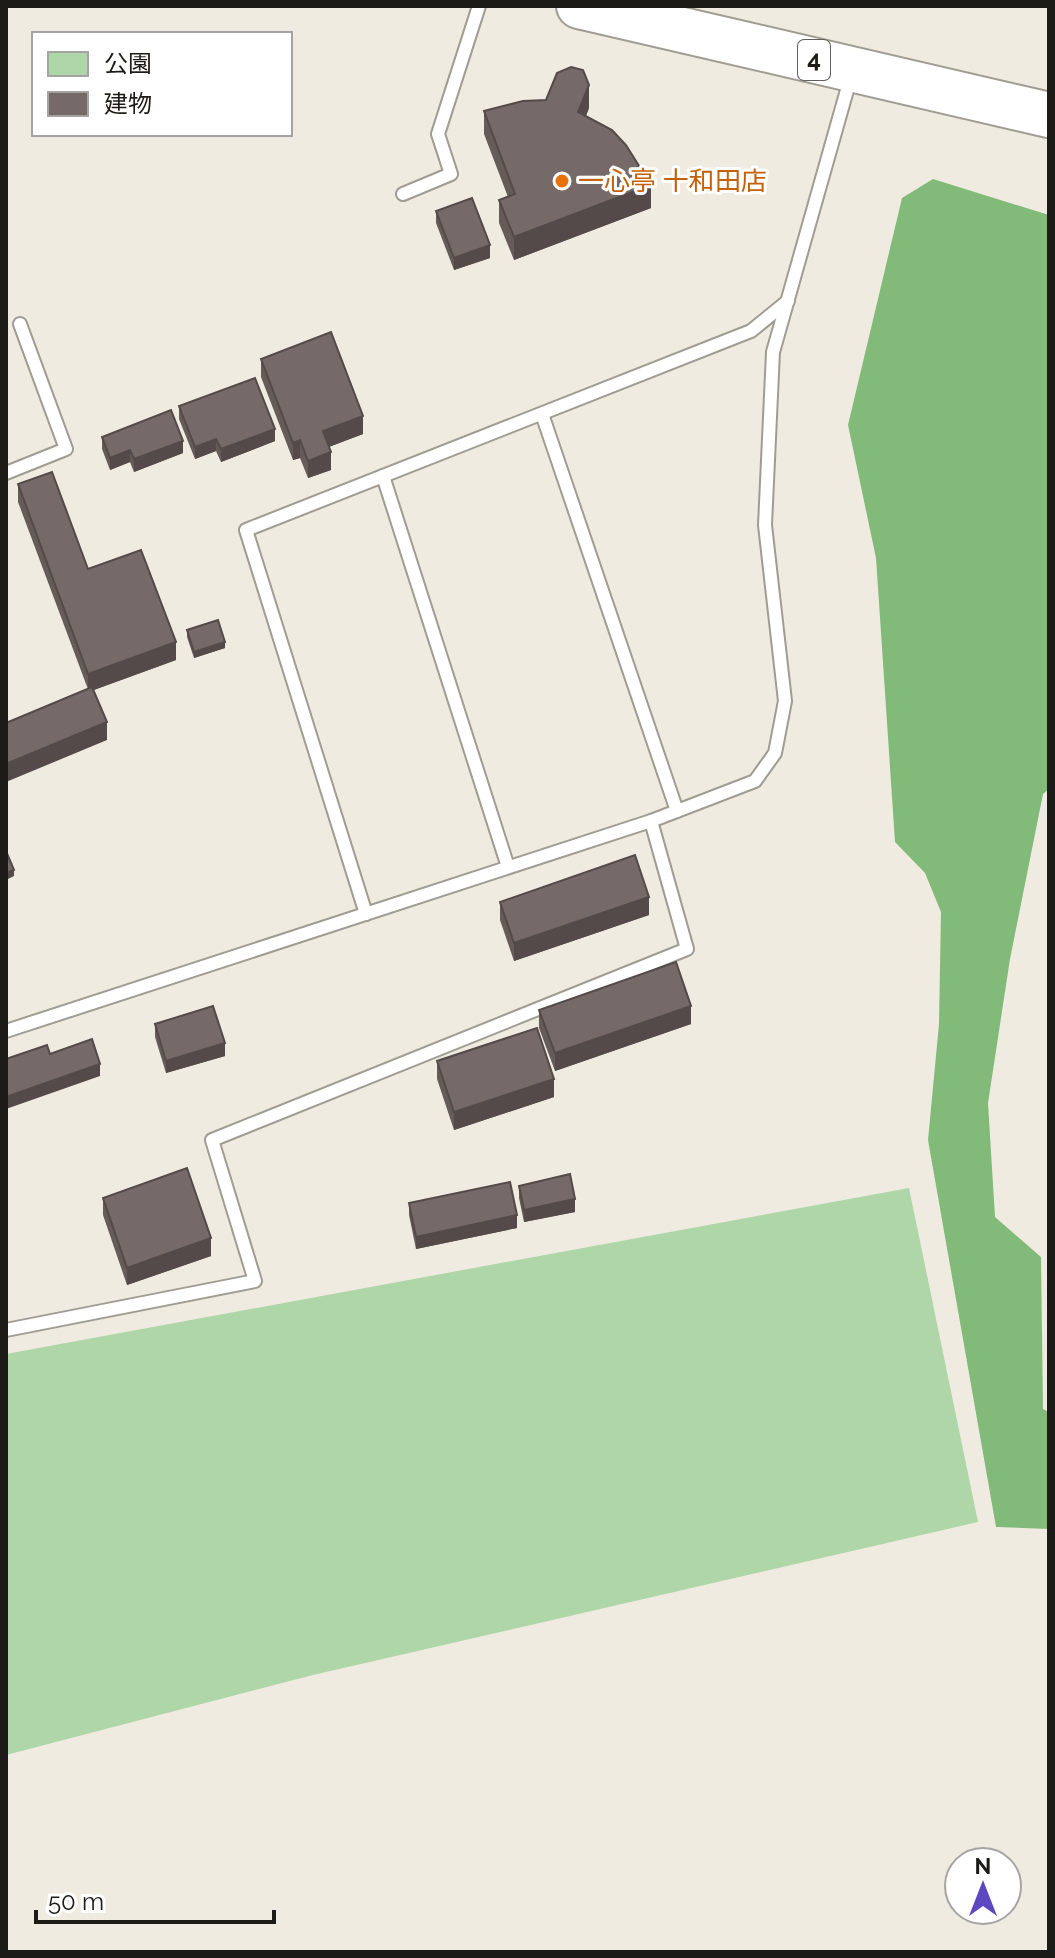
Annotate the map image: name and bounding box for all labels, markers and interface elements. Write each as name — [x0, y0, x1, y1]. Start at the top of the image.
legend — [32, 32, 292, 136]
road number: 4 — [798, 40, 830, 80]
text: 公園 — [104, 49, 152, 78]
text: 建物 — [104, 89, 152, 118]
place label: 一心亭 十和田店 — [578, 166, 767, 196]
marker: 一心亭 十和田店 — [553, 172, 571, 190]
north arrow — [943, 1846, 1023, 1926]
text: N — [975, 1853, 991, 1879]
scale bar — [36, 1874, 274, 1924]
text: 50 m — [48, 1887, 104, 1916]

